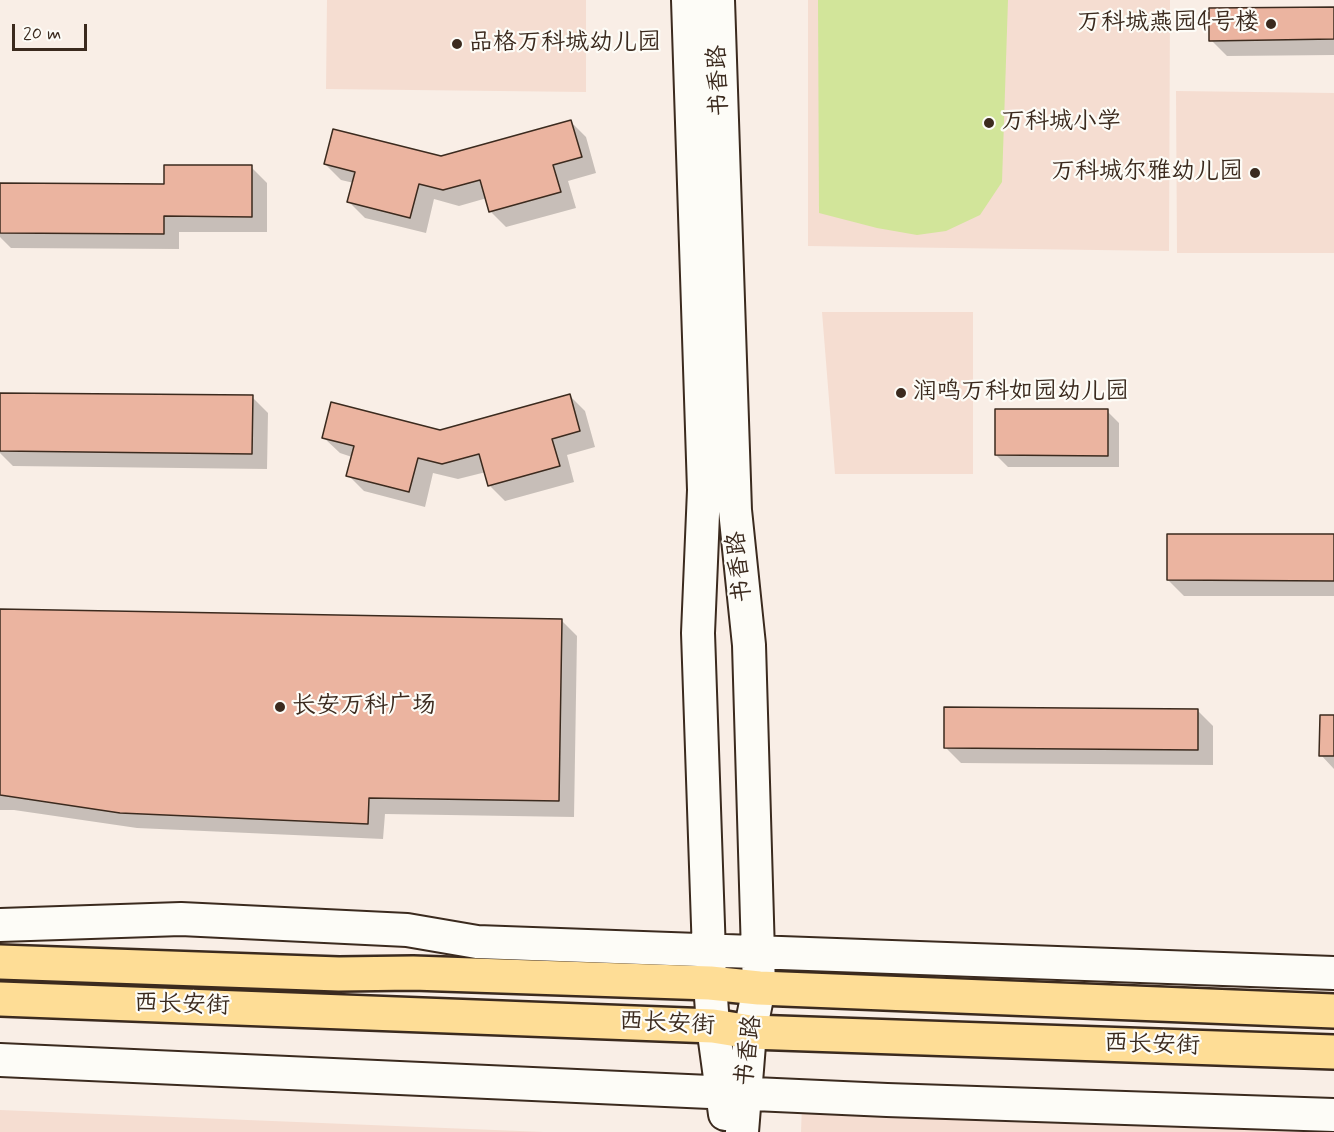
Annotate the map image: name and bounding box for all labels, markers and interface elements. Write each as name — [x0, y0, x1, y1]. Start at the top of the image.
place label: 万科城燕园4号楼 — [1077, 10, 1259, 38]
scale bar — [15, 12, 90, 50]
marker: 万科城燕园4号楼 — [1264, 17, 1278, 31]
text: 20 m — [23, 22, 61, 46]
place label: 品格万科城幼儿园 — [469, 30, 661, 58]
marker: 品格万科城幼儿园 — [450, 37, 464, 51]
street label: 书香路 — [704, 45, 736, 117]
place label: 万科城小学 — [1001, 109, 1121, 137]
marker: 万科城小学 — [982, 116, 996, 130]
place label: 万科城尔雅幼儿园 — [1051, 159, 1243, 187]
marker: 万科城尔雅幼儿园 — [1248, 166, 1262, 180]
place label: 润鸣万科如园幼儿园 — [913, 379, 1129, 407]
marker: 润鸣万科如园幼儿园 — [894, 386, 908, 400]
street label: 书香路 — [723, 530, 759, 604]
place label: 长安万科广场 — [292, 693, 436, 721]
marker: 长安万科广场 — [273, 700, 287, 714]
street label: 西长安街 — [134, 990, 230, 1022]
street label: 西长安街 — [618, 1008, 716, 1042]
street label: 书香路 — [731, 1014, 769, 1088]
street label: 西长安街 — [1104, 1030, 1200, 1062]

